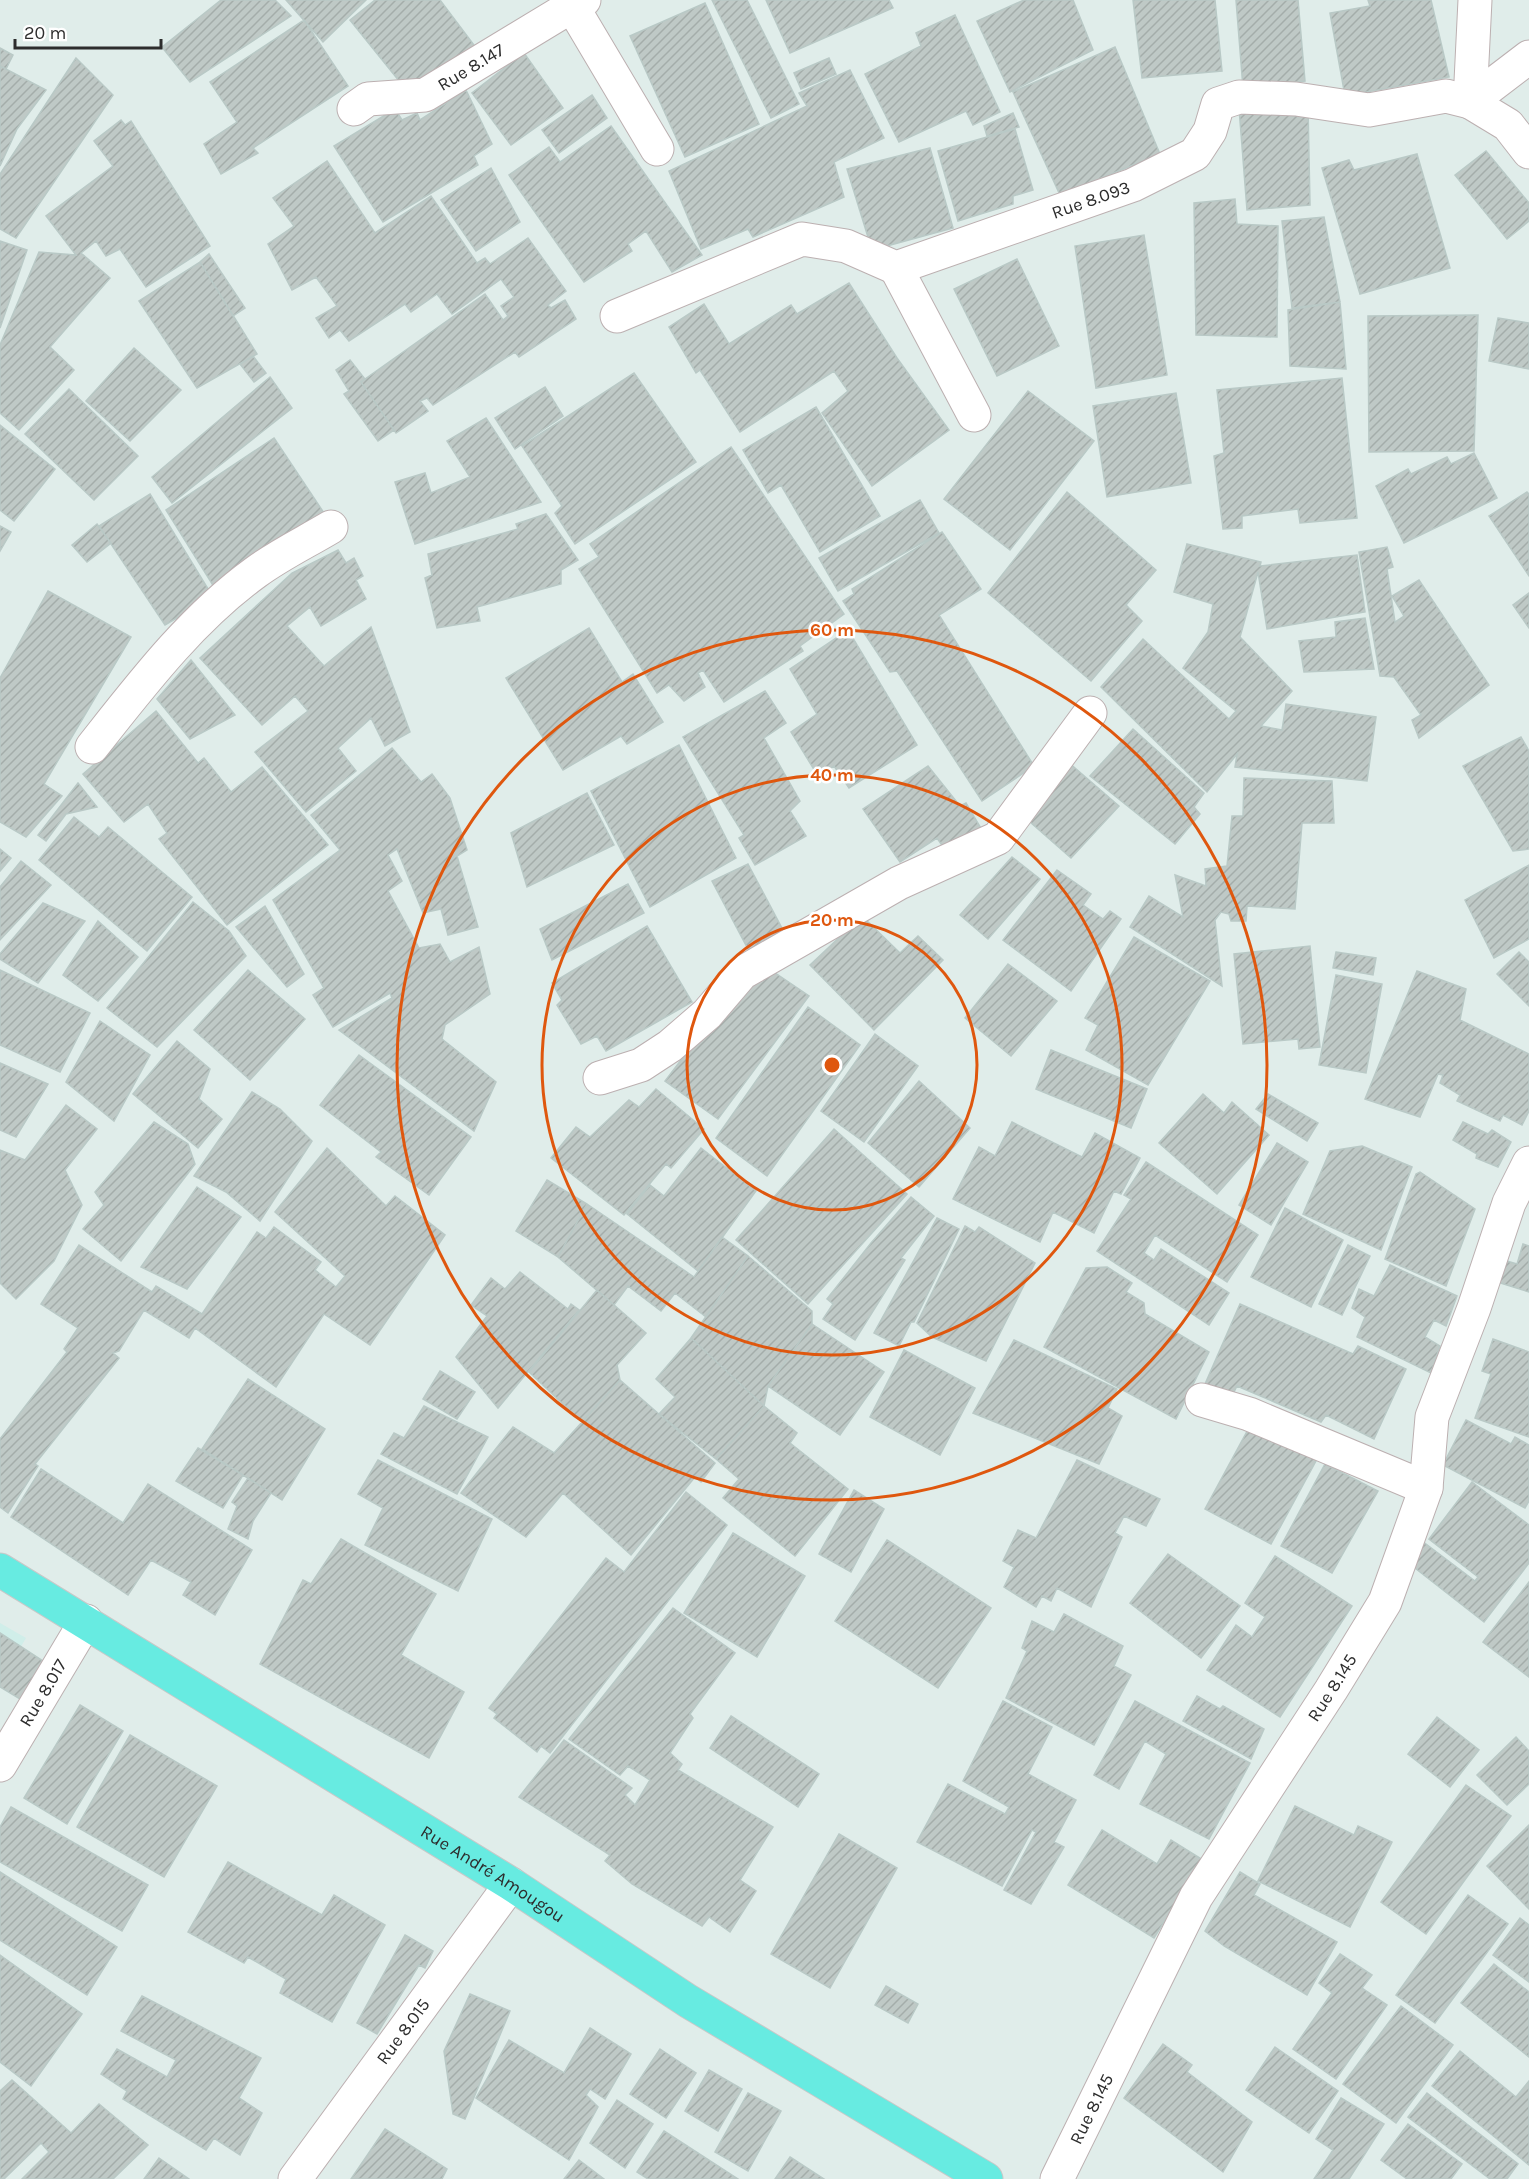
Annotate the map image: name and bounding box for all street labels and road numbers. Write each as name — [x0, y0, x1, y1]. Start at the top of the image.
street label: Rue 8.147 — [433, 38, 509, 96]
street label: Rue 8.093 — [1049, 176, 1133, 224]
street label: Rue 8.145 — [1302, 1650, 1362, 1726]
street label: Rue 8.017 — [14, 1655, 72, 1731]
street label: Rue André Amougou — [417, 1820, 569, 1928]
street label: Rue 8.015 — [372, 1994, 435, 2069]
street label: Rue 8.145 — [1065, 2070, 1118, 2148]

